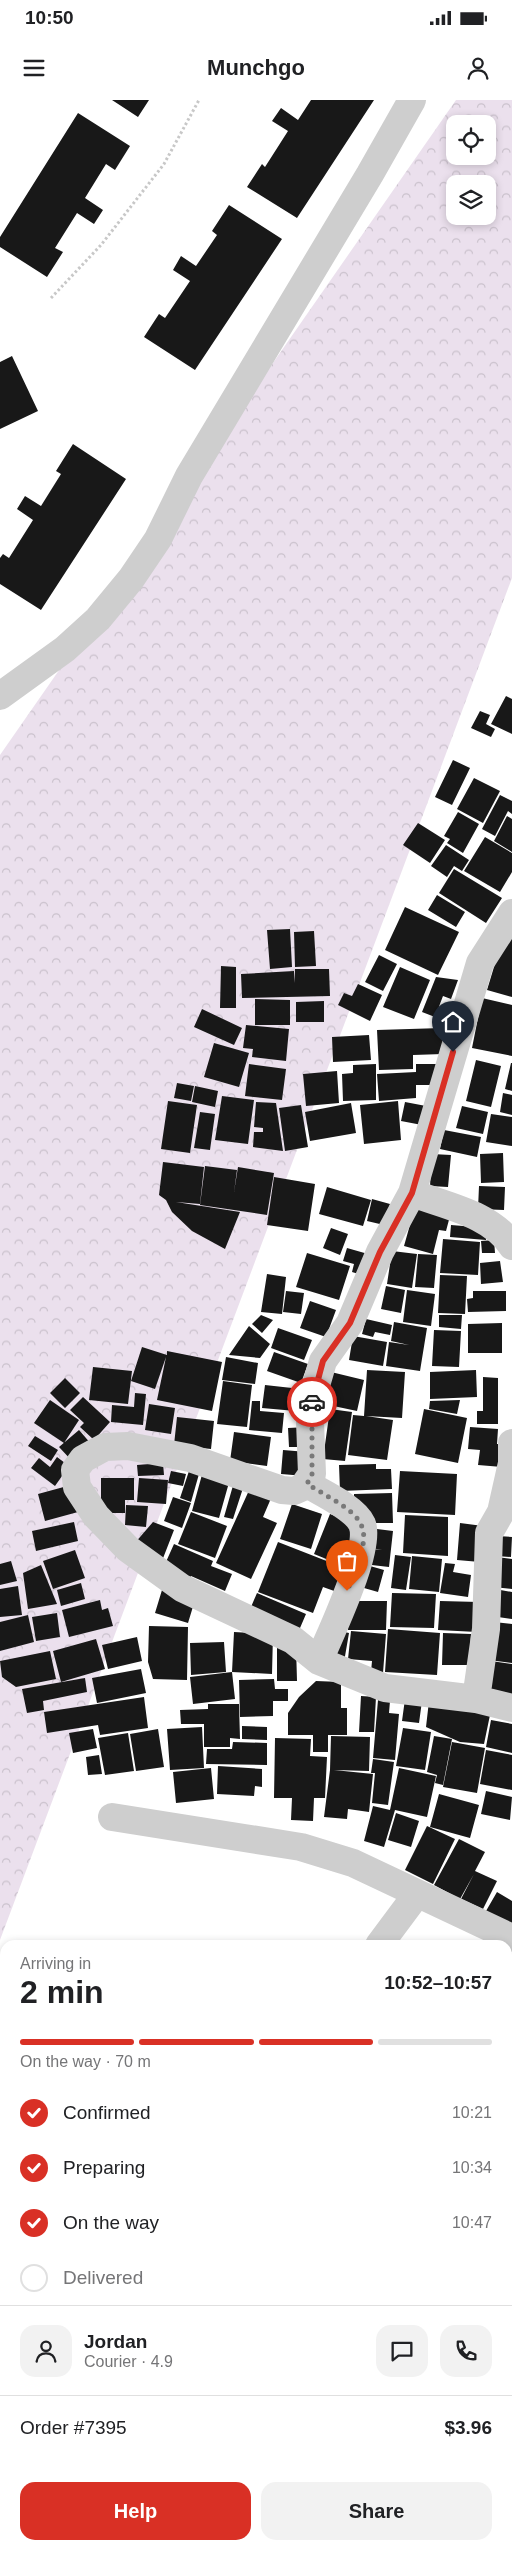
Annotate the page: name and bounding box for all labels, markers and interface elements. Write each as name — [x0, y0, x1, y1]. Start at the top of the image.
text: 10:50 — [25, 7, 74, 28]
icon: menu — [20, 54, 48, 82]
icon: person — [464, 54, 492, 82]
text: Munchgo — [207, 55, 305, 80]
map controls — [446, 115, 496, 225]
button: locate — [446, 115, 496, 165]
button: layers — [446, 175, 496, 225]
pin — [432, 1001, 474, 1052]
icon: home — [439, 1008, 467, 1036]
courier — [287, 1377, 337, 1427]
icon: car — [298, 1388, 326, 1416]
pin — [326, 1540, 368, 1591]
icon: bag — [333, 1547, 361, 1575]
text: Arriving in — [20, 1955, 91, 1972]
text: 10:52–10:57 — [384, 1972, 492, 1993]
text: 2 min — [20, 1974, 104, 2010]
text: On the way · 70 m — [20, 2053, 151, 2070]
icon: check — [20, 2099, 48, 2127]
text: Confirmed — [63, 2102, 151, 2123]
text: 10:21 — [452, 2104, 492, 2121]
icon: check — [20, 2154, 48, 2182]
text: Preparing — [63, 2157, 145, 2178]
text: 10:34 — [452, 2159, 492, 2176]
icon: check — [20, 2209, 48, 2237]
text: On the way — [63, 2212, 159, 2233]
text: 10:47 — [452, 2214, 492, 2231]
text: Delivered — [63, 2267, 143, 2288]
button: person — [20, 2325, 72, 2377]
button: chat — [376, 2325, 428, 2377]
button: phone — [440, 2325, 492, 2377]
text: Jordan — [84, 2331, 147, 2352]
text: Courier · 4.9 — [84, 2353, 173, 2370]
text: Order #7395 — [20, 2417, 127, 2438]
text: $3.96 — [444, 2417, 492, 2438]
button: Help — [20, 2482, 251, 2540]
button: Share — [261, 2482, 492, 2540]

